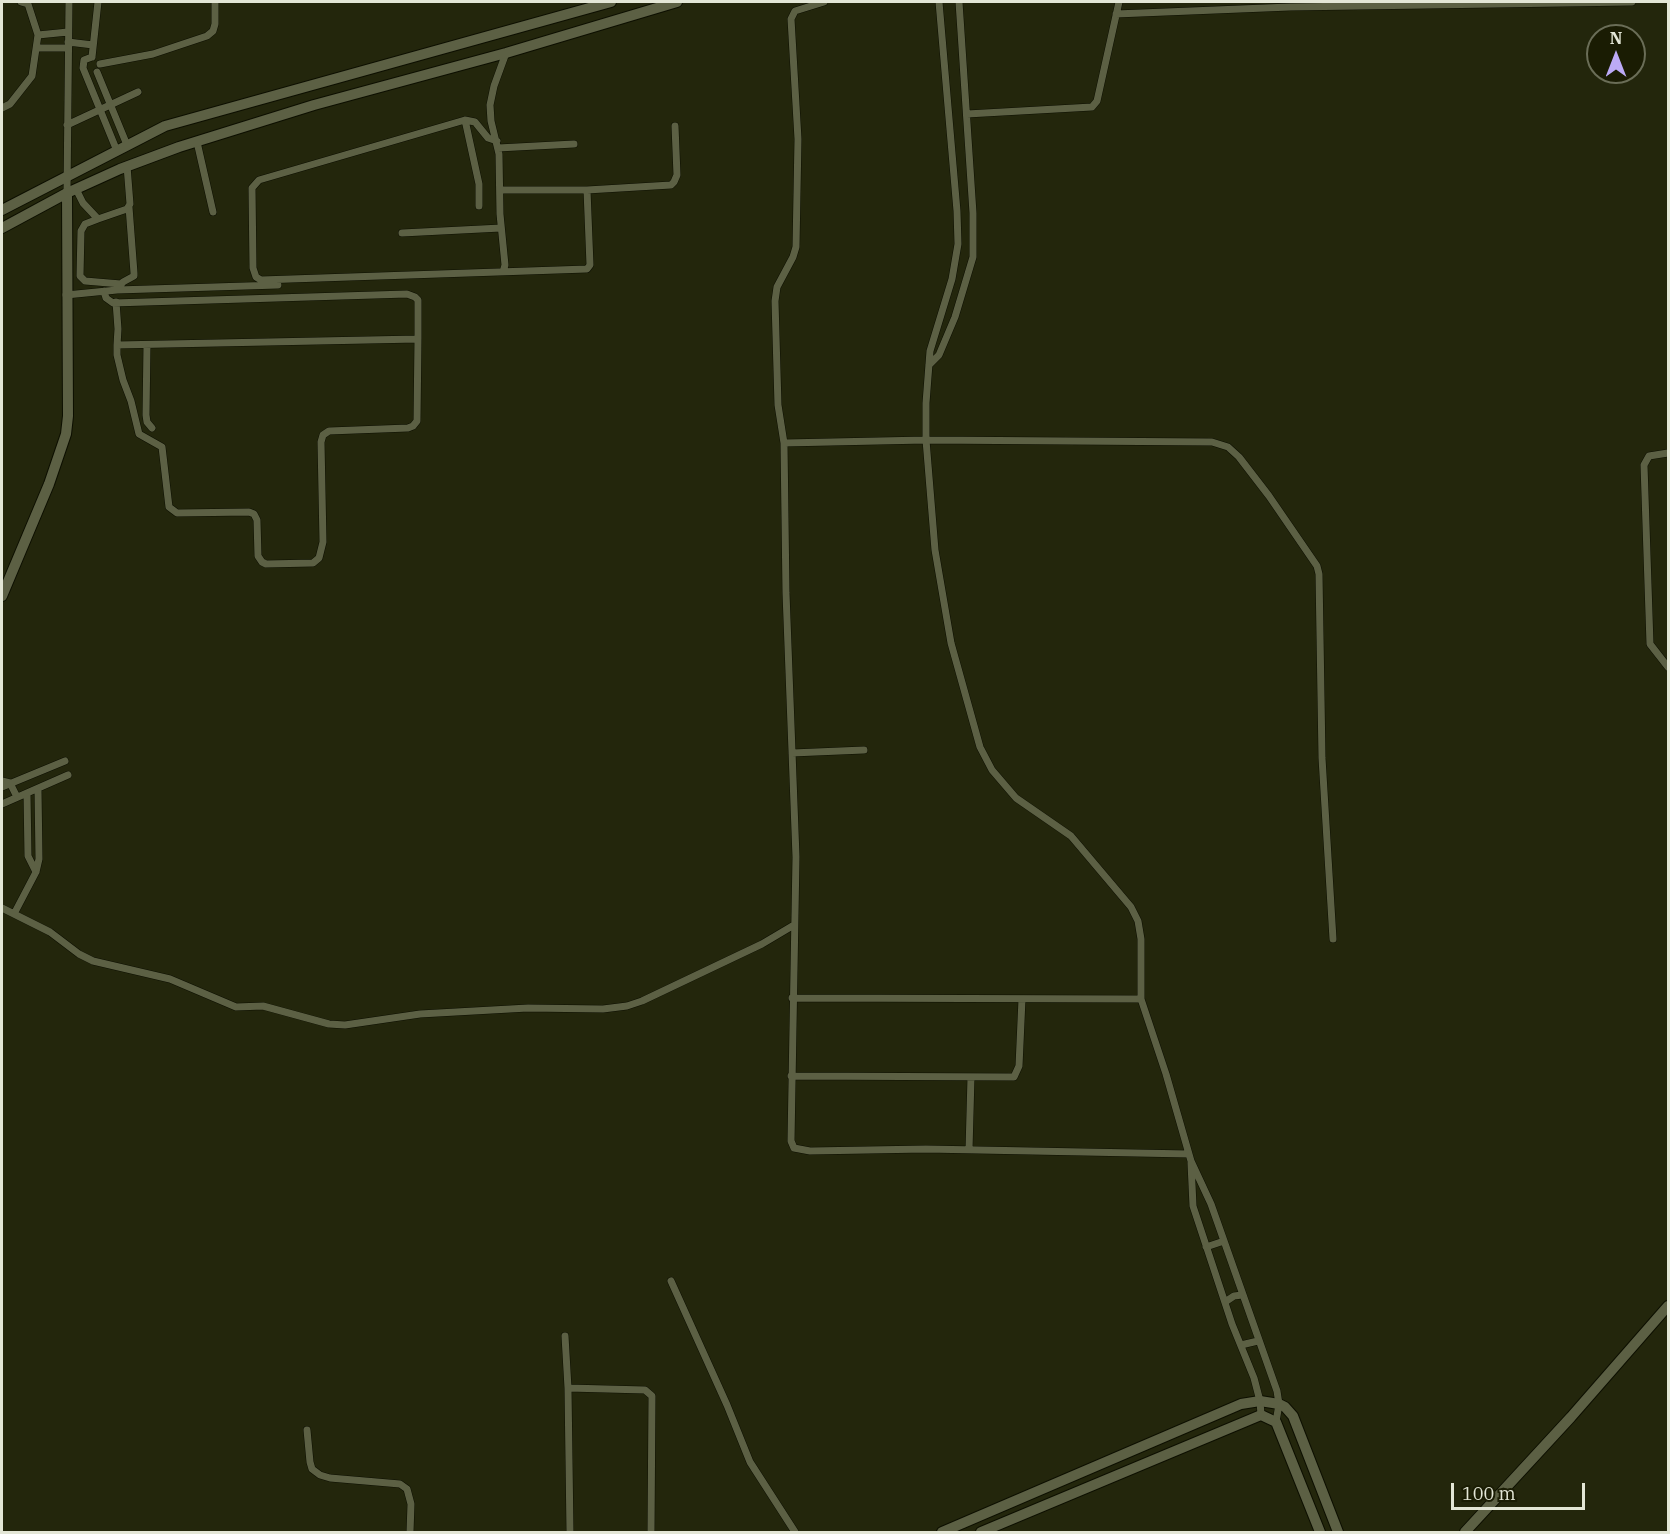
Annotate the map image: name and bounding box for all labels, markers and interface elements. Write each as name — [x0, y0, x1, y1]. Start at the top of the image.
north arrow — [1586, 24, 1646, 84]
text: N — [1610, 28, 1622, 48]
scale bar — [1454, 1471, 1588, 1509]
text: 100 m — [1462, 1482, 1516, 1505]

